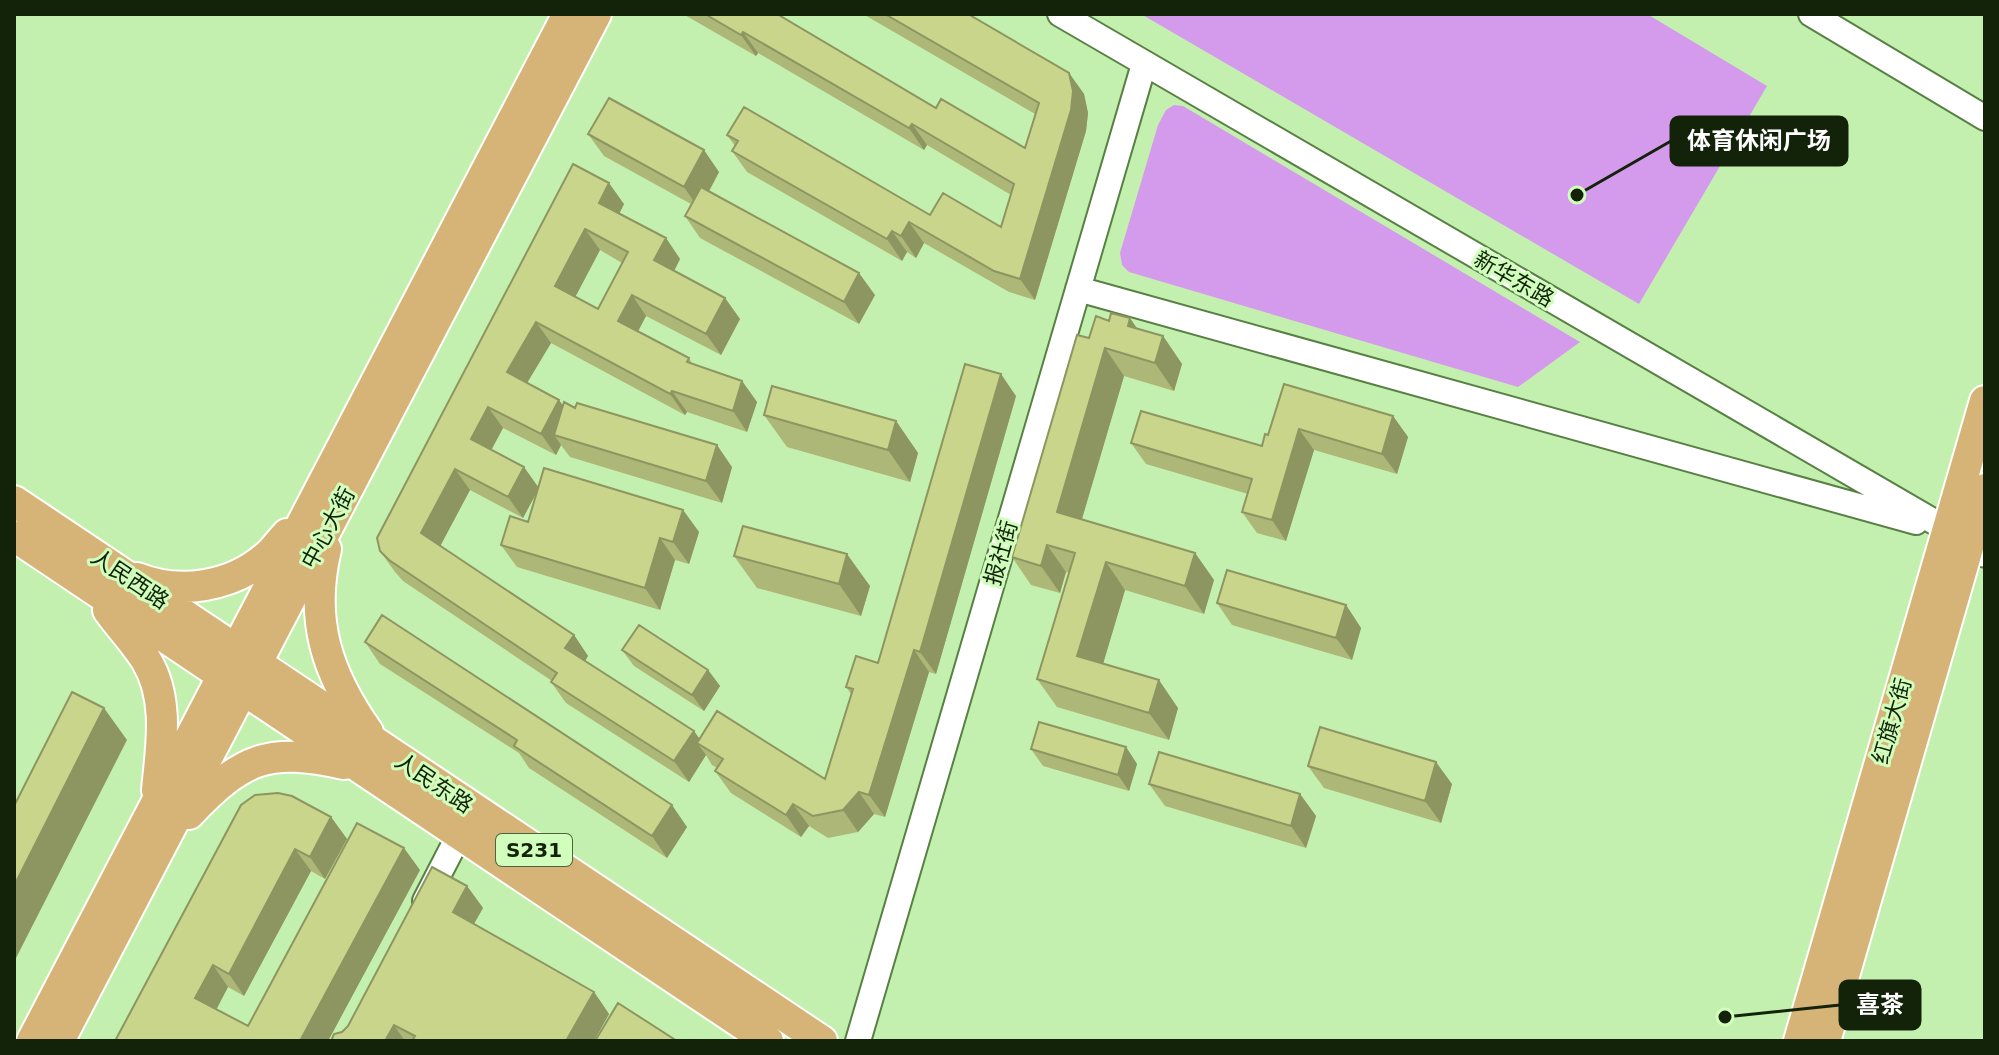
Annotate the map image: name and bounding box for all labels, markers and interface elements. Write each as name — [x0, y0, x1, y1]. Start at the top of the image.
callout: 体育休闲广场 — [1671, 117, 1847, 165]
text: 体育休闲广场 — [1687, 127, 1831, 155]
street label: 新华东路 — [1470, 246, 1558, 312]
street label: 中心大街 — [296, 483, 360, 573]
street label: 报社街 — [980, 518, 1022, 588]
street label: 人民西路 — [87, 544, 173, 614]
street label: 红旗大街 — [1868, 675, 1916, 767]
street label: 人民东路 — [391, 748, 477, 818]
road number: S231 — [496, 834, 572, 866]
callout: 喜茶 — [1840, 981, 1920, 1029]
text: 喜茶 — [1856, 991, 1904, 1019]

